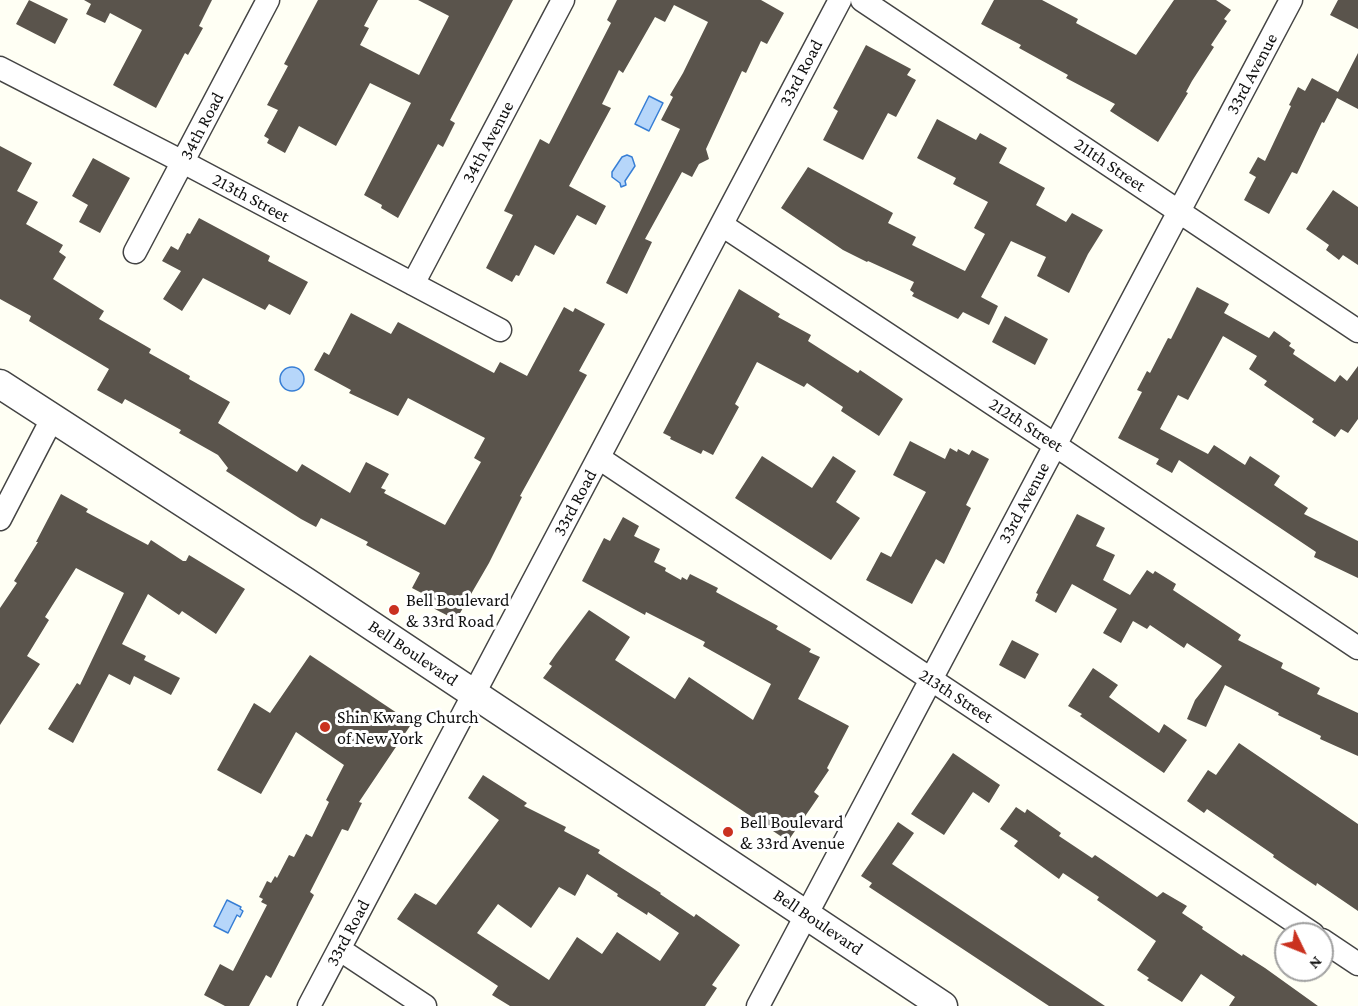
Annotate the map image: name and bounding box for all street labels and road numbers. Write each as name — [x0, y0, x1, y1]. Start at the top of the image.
street label: 33rd Avenue — [1222, 30, 1282, 118]
street label: 33rd Road — [774, 36, 828, 110]
street label: 34th Road — [175, 89, 229, 163]
street label: 34th Avenue — [457, 97, 519, 187]
street label: 211th Street — [1070, 133, 1150, 197]
street label: 213th Street — [209, 169, 293, 227]
street label: 212th Street — [985, 393, 1067, 457]
street label: 33rd Avenue — [994, 459, 1054, 547]
street label: 33rd Road — [548, 466, 602, 540]
street label: Bell Boulevard — [364, 615, 462, 691]
street label: 213th Street — [915, 664, 997, 728]
street label: Bell Boulevard — [769, 884, 867, 960]
street label: 33rd Road — [321, 896, 375, 970]

